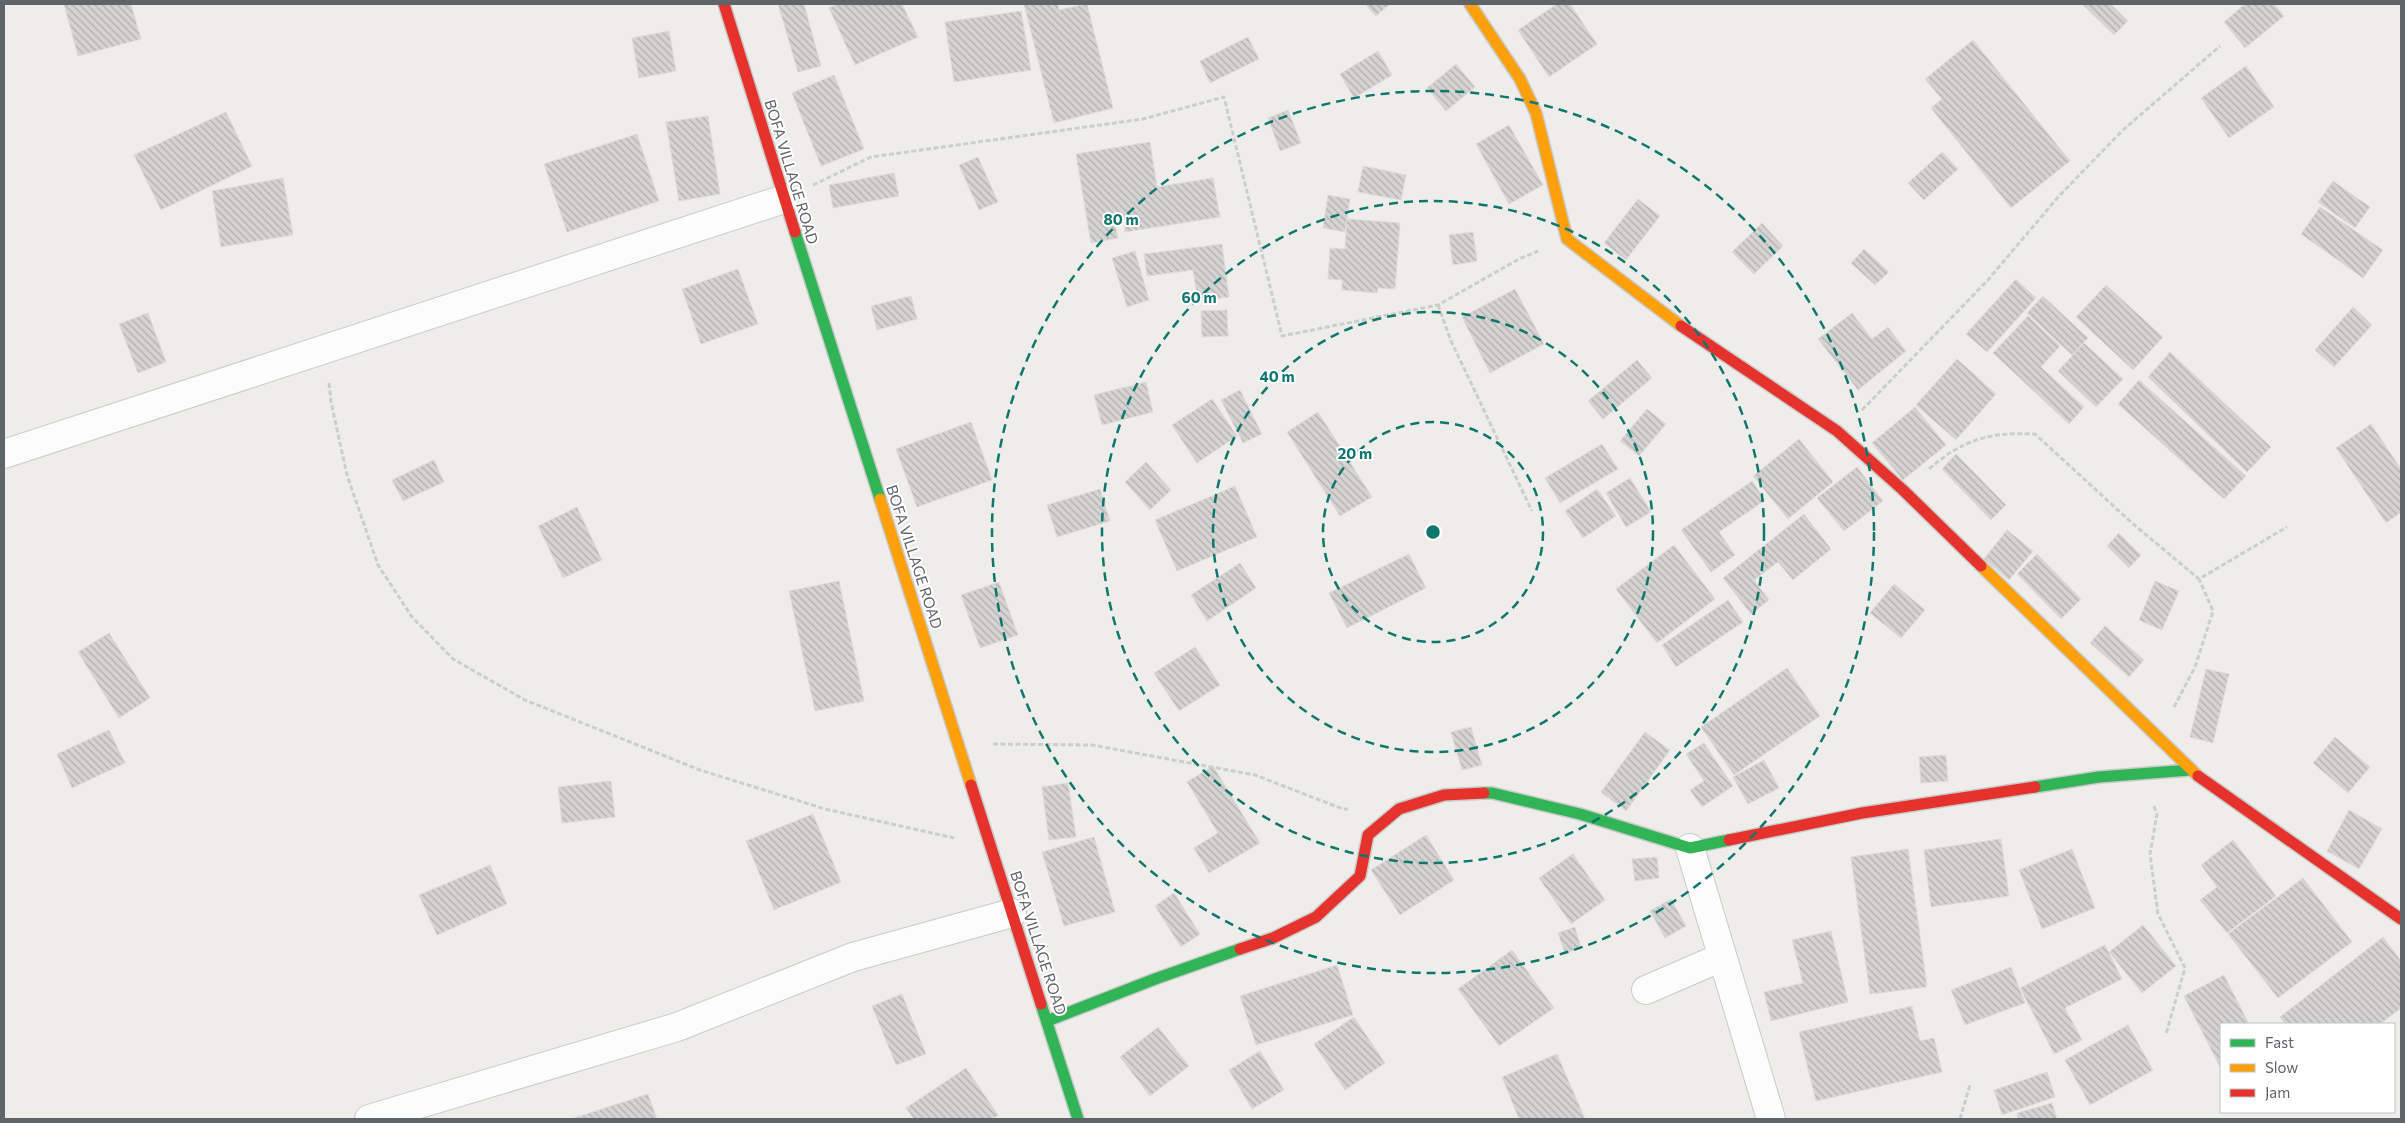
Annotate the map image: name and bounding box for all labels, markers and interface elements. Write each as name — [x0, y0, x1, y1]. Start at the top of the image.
street label: BOFA VILLAGE ROAD — [761, 97, 823, 246]
text: 80 m — [1103, 210, 1139, 228]
text: 60 m — [1181, 288, 1217, 306]
text: 40 m — [1259, 367, 1295, 385]
text: 20 m — [1338, 444, 1372, 462]
street label: BOFA VILLAGE ROAD — [883, 482, 947, 631]
centre of rings — [1424, 523, 1442, 541]
street label: BOFA VILLAGE ROAD — [1007, 868, 1071, 1017]
legend — [2220, 1023, 2395, 1113]
text: Fast — [2265, 1033, 2294, 1051]
text: Slow — [2265, 1058, 2298, 1076]
text: Jam — [2265, 1083, 2290, 1101]

